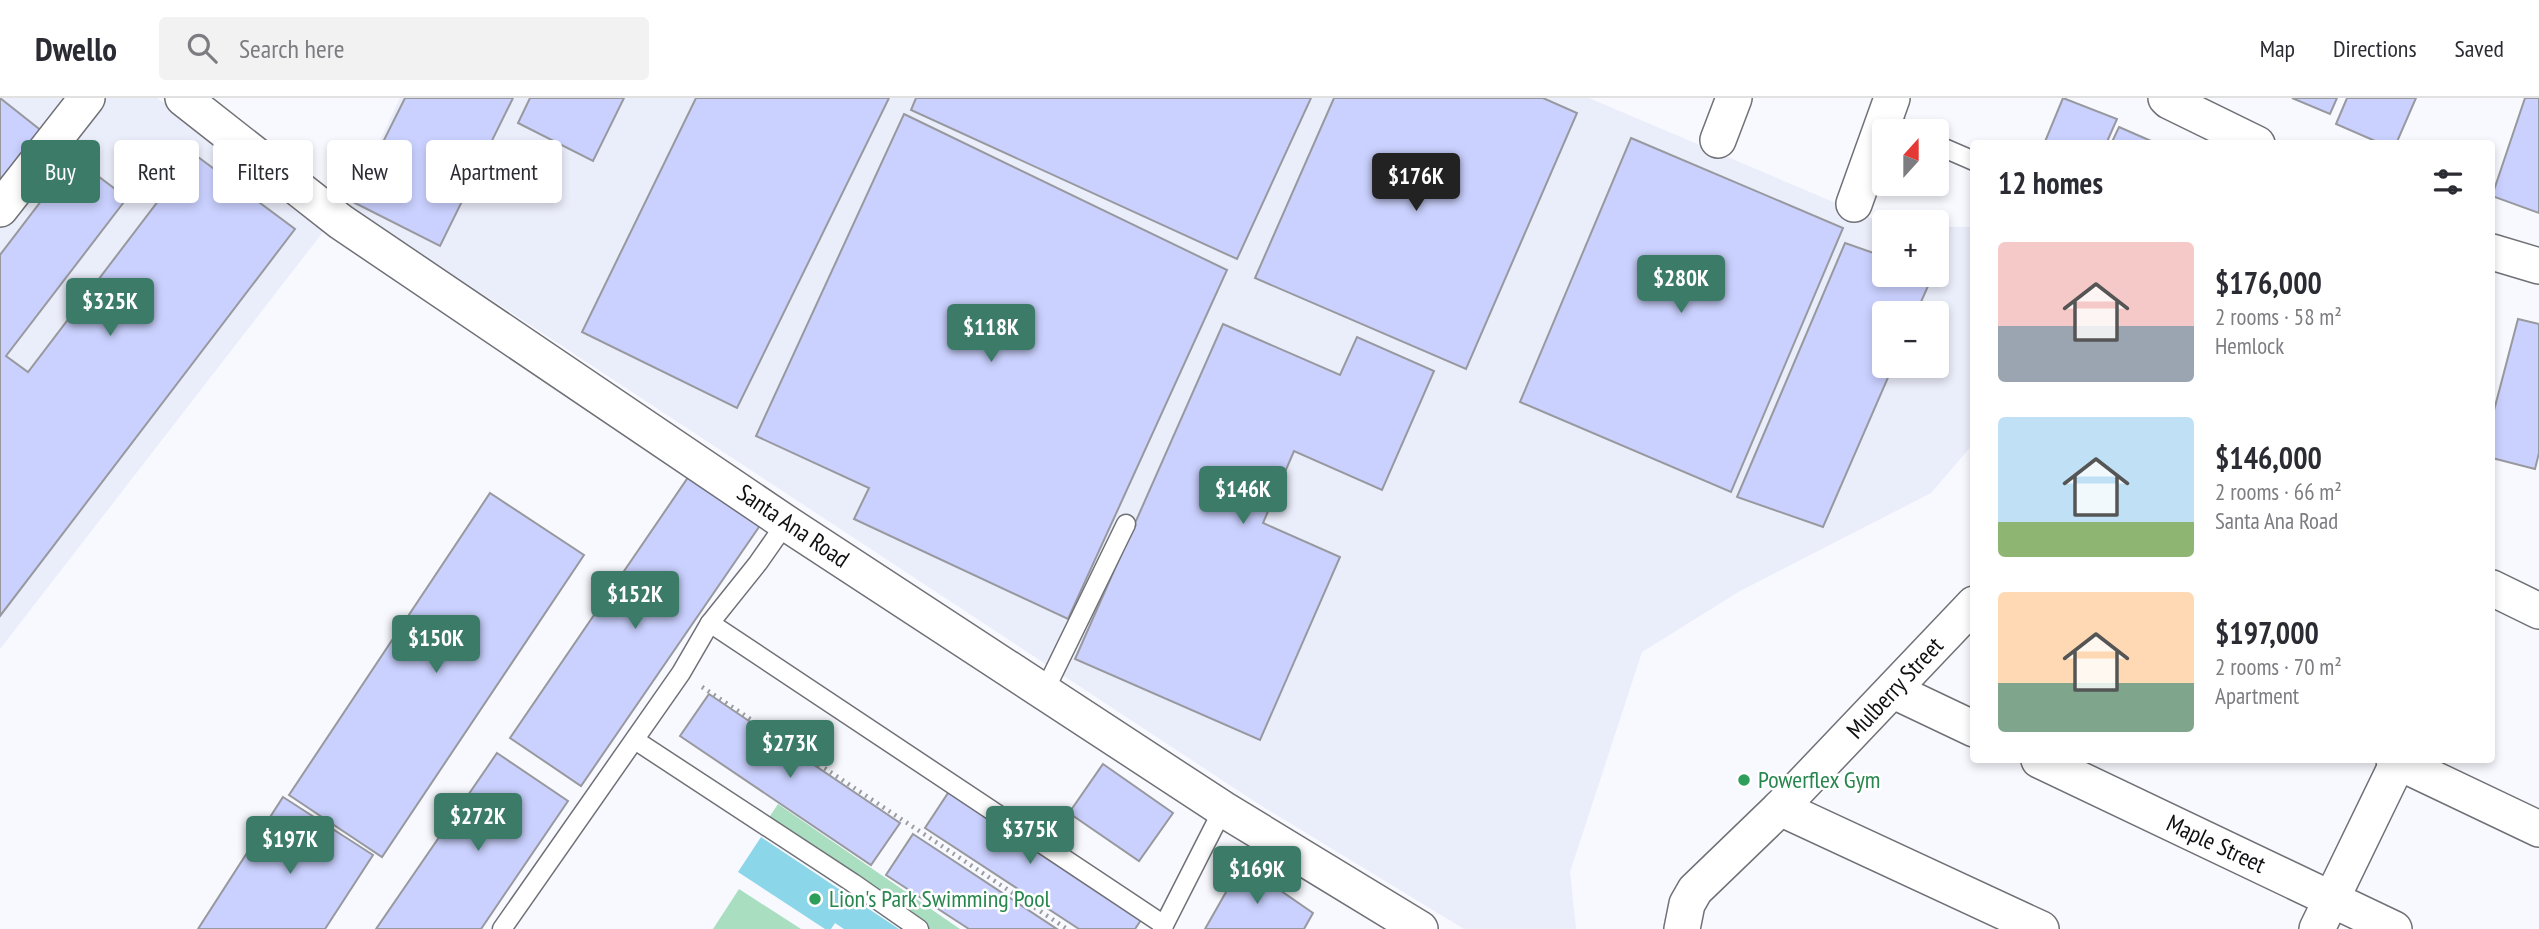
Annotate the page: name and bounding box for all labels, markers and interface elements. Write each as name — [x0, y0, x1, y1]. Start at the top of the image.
search box — [159, 17, 649, 80]
text: Dwello — [35, 27, 117, 70]
icon: search — [183, 29, 221, 67]
text: Search here — [239, 32, 345, 65]
text: Map — [2260, 33, 2295, 64]
text: Directions — [2333, 33, 2417, 64]
text: Saved — [2455, 33, 2504, 64]
north arrow — [1872, 119, 1950, 196]
map controls — [1872, 119, 1949, 378]
chip: Buy — [21, 140, 100, 203]
chip: Rent — [114, 140, 199, 203]
chip: Filters — [213, 140, 313, 203]
chip: New — [327, 140, 412, 203]
chip: Apartment — [426, 140, 562, 203]
pin: $176K — [1367, 153, 1465, 213]
text: $176K — [1388, 161, 1444, 190]
text: 12 homes — [1998, 163, 2103, 202]
icon: filters — [2429, 163, 2467, 201]
button: + — [1872, 210, 1949, 287]
pin: $280K — [1632, 256, 1730, 315]
text: $280K — [1653, 263, 1709, 292]
text: $176,000 — [2215, 263, 2322, 302]
icon: home — [2054, 270, 2138, 354]
pin: $325K — [61, 278, 159, 338]
text: $325K — [82, 286, 138, 315]
button: − — [1872, 301, 1949, 378]
text: 2 rooms · 58 m² — [2215, 302, 2342, 331]
pin: $118K — [942, 304, 1040, 364]
text: $118K — [963, 312, 1019, 341]
text: Hemlock — [2215, 331, 2284, 360]
text: $146,000 — [2215, 438, 2322, 477]
icon: home — [2054, 445, 2138, 529]
pin: $146K — [1194, 466, 1292, 526]
text: $146K — [1215, 474, 1271, 503]
street label: Santa Ana Road — [731, 477, 855, 574]
text: 2 rooms · 66 m² — [2215, 477, 2342, 506]
text: Santa Ana Road — [2215, 506, 2338, 535]
pin: $152K — [586, 572, 684, 631]
text: $152K — [607, 579, 663, 608]
text: $197,000 — [2215, 613, 2319, 652]
pin: $150K — [387, 616, 485, 675]
icon: home — [2054, 620, 2138, 704]
text: $150K — [408, 623, 464, 652]
street label: Mulberry Street — [1840, 630, 1950, 745]
text: 2 rooms · 70 m² — [2215, 652, 2342, 681]
text: Apartment — [2215, 681, 2299, 710]
pin: $273K — [741, 720, 839, 780]
text: $273K — [762, 728, 818, 757]
place label: Powerflex Gym — [1758, 764, 1880, 795]
marker: Powerflex Gym — [1736, 772, 1752, 788]
pin: $272K — [429, 794, 527, 853]
text: $272K — [450, 801, 506, 830]
pin: $375K — [981, 806, 1079, 866]
street label: Maple Street — [2162, 807, 2271, 880]
text: $375K — [1002, 814, 1058, 843]
pin: $197K — [241, 816, 339, 876]
text: $197K — [262, 824, 318, 853]
pin: $169K — [1208, 846, 1306, 906]
text: $169K — [1229, 854, 1285, 883]
place label: Lion's Park Swimming Pool — [829, 883, 1050, 914]
marker: Lion's Park Swimming Pool — [807, 891, 823, 907]

